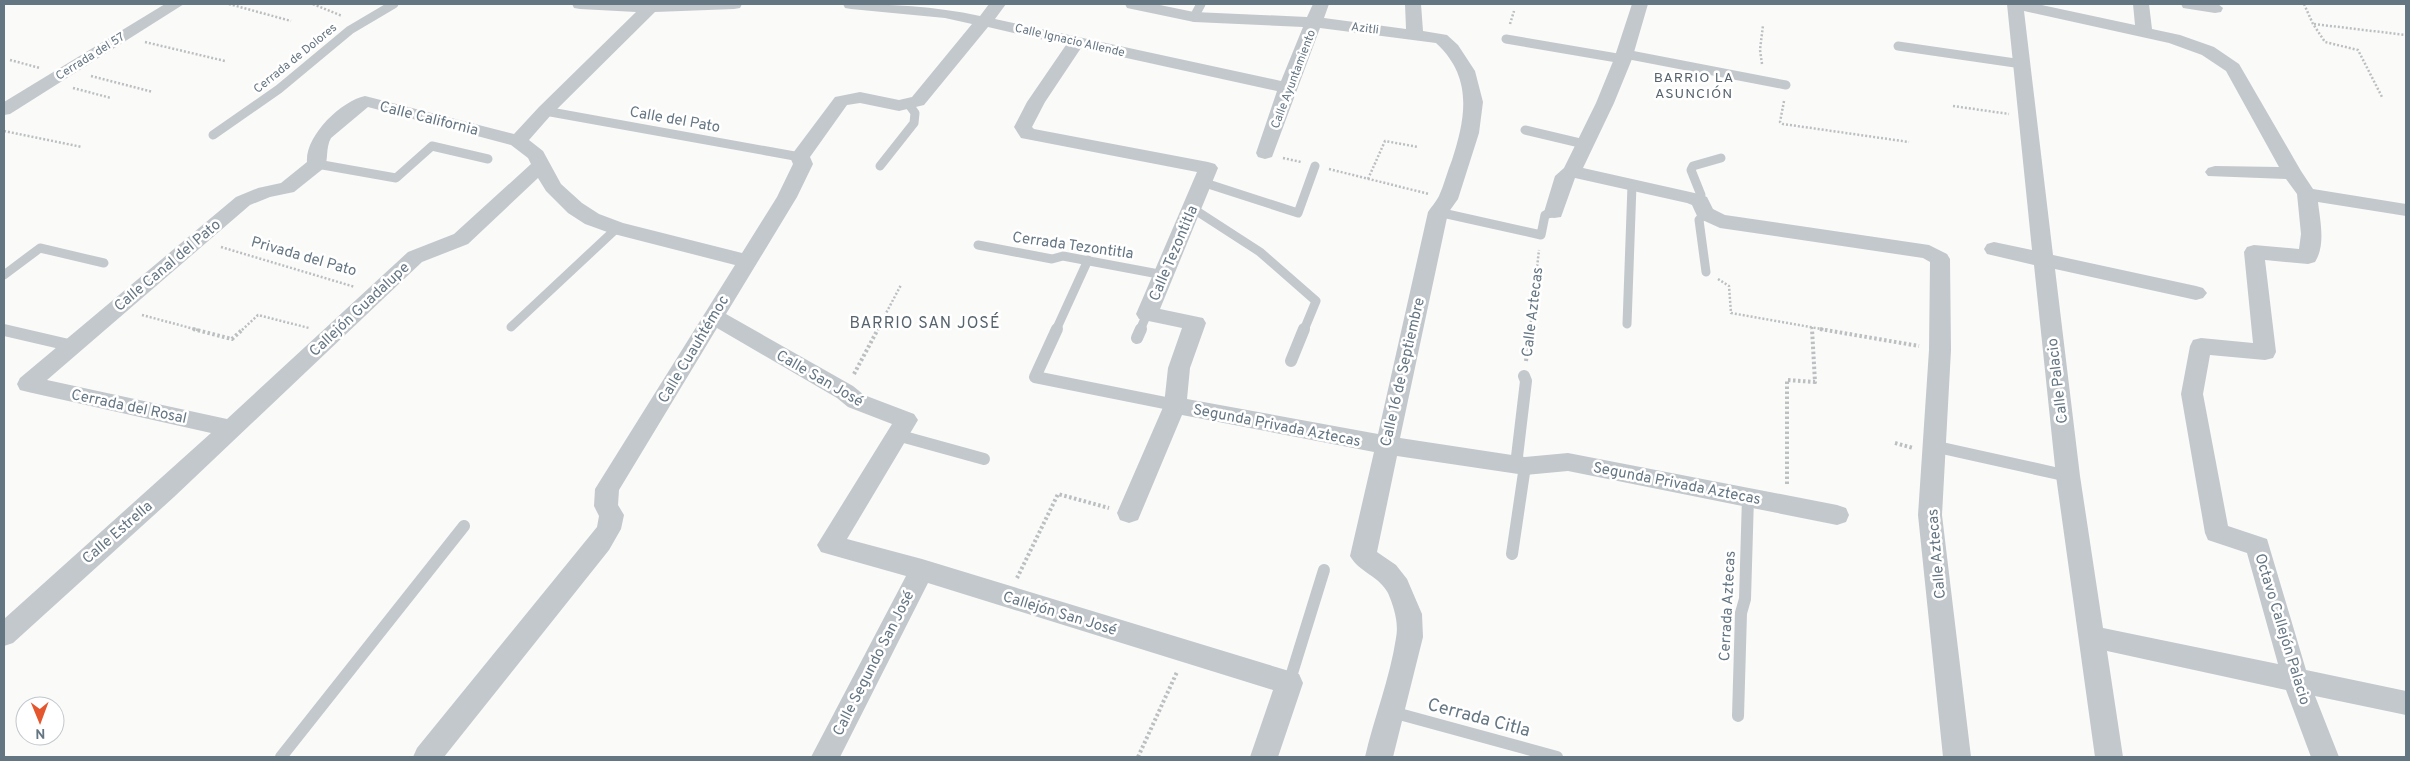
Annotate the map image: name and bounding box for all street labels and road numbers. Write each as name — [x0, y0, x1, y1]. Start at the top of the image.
street label: Azitli — [1350, 19, 1380, 39]
street label: Cerrada de Dolores — [251, 20, 341, 97]
street label: Calle Ignacio Allende — [1013, 21, 1126, 61]
street label: Calle Ayuntamiento — [1268, 27, 1320, 131]
street label: Cerrada del 57 — [53, 29, 128, 84]
street label: Calle California — [377, 98, 480, 141]
street label: Calle del Pato — [628, 103, 722, 138]
street label: Calle Tezontitla — [1146, 203, 1203, 304]
street label: Calle Canal del Pato — [111, 216, 225, 316]
street label: Cerrada Tezontitla — [1011, 229, 1135, 264]
street label: Privada del Pato — [249, 233, 359, 282]
street label: Callejón Guadalupe — [306, 259, 414, 361]
street label: Calle Aztecas — [1519, 266, 1548, 358]
street label: Calle Cuauhtémoc — [655, 292, 734, 407]
street label: Calle 16 de Septiembre — [1377, 296, 1430, 449]
street label: Calle Palacio — [2044, 337, 2073, 425]
street label: Calle San José — [772, 347, 866, 412]
street label: Cerrada del Rosal — [69, 386, 188, 429]
street label: Segunda Privada Aztecas — [1191, 401, 1362, 452]
street label: Segunda Privada Aztecas — [1591, 459, 1762, 510]
street label: Calle Estrella — [79, 497, 157, 569]
street label: Calle Aztecas — [1924, 508, 1951, 600]
street label: Cerrada Aztecas — [1716, 550, 1741, 662]
street label: Octavo Callejón Palacio — [2249, 551, 2314, 708]
street label: Calle Segundo San José — [829, 588, 919, 739]
street label: Callejón San José — [1000, 588, 1119, 641]
street label: Cerrada Citla — [1425, 694, 1533, 743]

